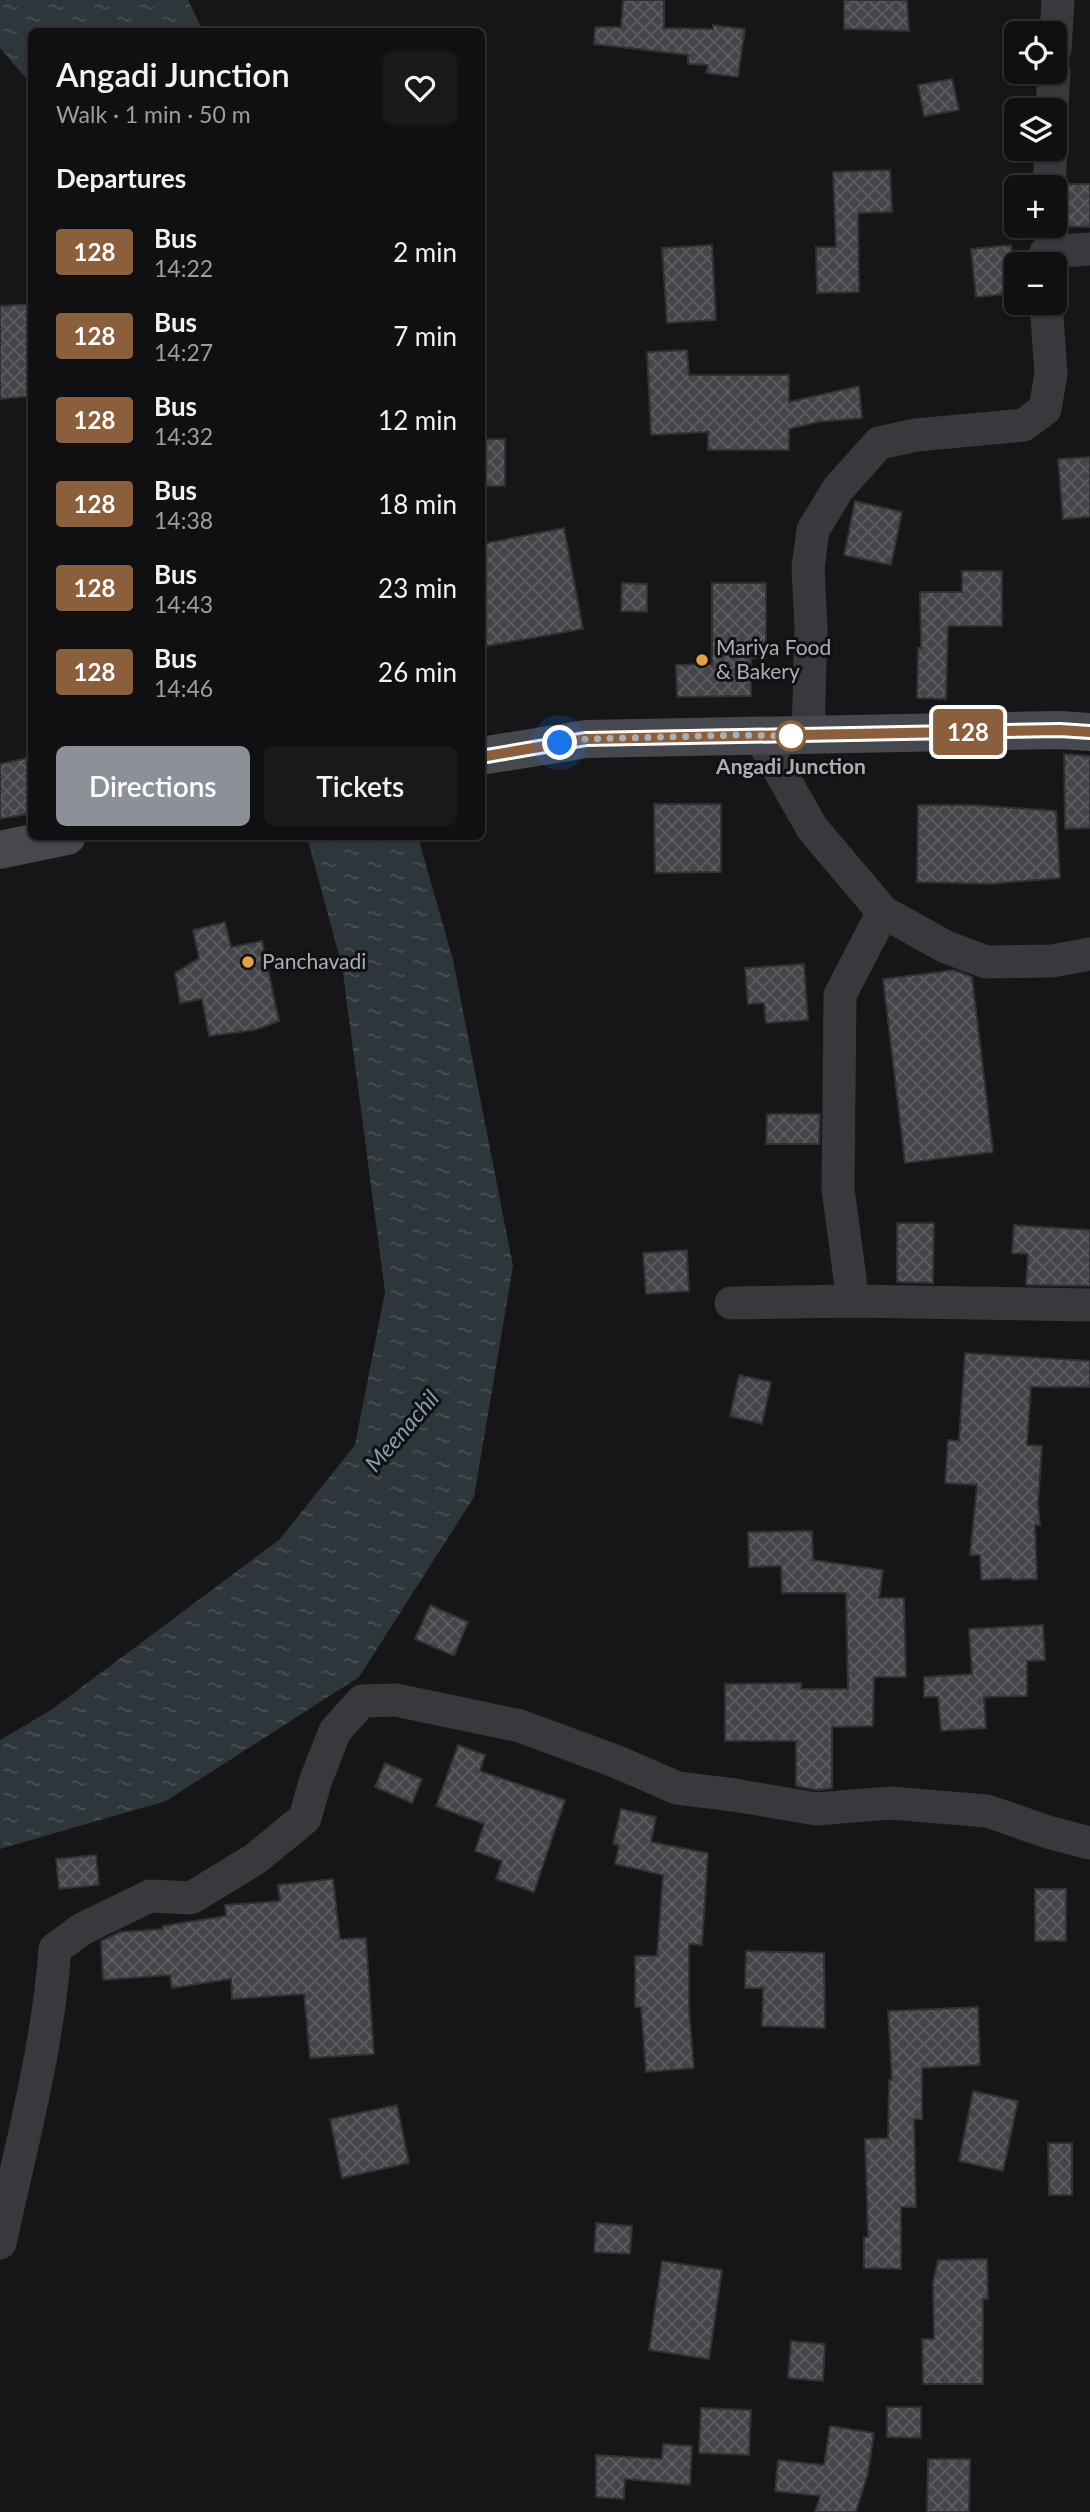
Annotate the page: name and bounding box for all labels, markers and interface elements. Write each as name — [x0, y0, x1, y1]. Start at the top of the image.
map controls — [1004, 21, 1067, 315]
button: locate — [1004, 21, 1067, 84]
button: heart — [383, 51, 457, 125]
text: Angadi Junction — [56, 54, 290, 94]
button: layers — [1004, 98, 1067, 161]
text: Walk · 1 min · 50 m — [56, 100, 251, 128]
text: Departures — [56, 162, 186, 194]
button: + — [1004, 175, 1067, 238]
text: Bus — [154, 222, 197, 254]
text: 2 min — [393, 236, 457, 268]
text: 128 — [74, 237, 115, 266]
button: − — [1004, 252, 1067, 315]
text: 14:22 — [154, 254, 213, 282]
text: Bus — [154, 306, 197, 338]
text: 7 min — [393, 320, 457, 352]
text: 128 — [74, 321, 115, 350]
text: 14:27 — [154, 338, 213, 366]
text: Bus — [154, 390, 197, 422]
text: 12 min — [378, 404, 457, 436]
text: 128 — [74, 405, 115, 434]
text: 14:32 — [154, 422, 213, 450]
text: Bus — [154, 474, 197, 506]
text: 18 min — [378, 488, 457, 520]
text: 128 — [74, 489, 115, 518]
text: 14:38 — [154, 506, 213, 534]
text: Bus — [154, 558, 197, 590]
text: 23 min — [378, 572, 457, 604]
text: 128 — [74, 573, 115, 602]
text: 14:43 — [154, 590, 213, 618]
place label: Mariya Food & Bakery — [716, 634, 831, 683]
text: Bus — [154, 642, 197, 674]
marker: Mariya Food & Bakery — [694, 652, 710, 668]
text: 26 min — [378, 656, 457, 688]
text: 128 — [74, 657, 115, 686]
text: 14:46 — [154, 674, 213, 702]
line badge: 128 — [928, 709, 1008, 755]
text: 128 — [947, 717, 989, 746]
marker: Angadi Junction — [776, 721, 806, 751]
your location — [542, 725, 577, 760]
button: Directions — [56, 746, 250, 826]
button: Tickets — [264, 746, 457, 826]
place label: Angadi Junction — [715, 753, 866, 778]
place label: Panchavadi — [262, 948, 366, 973]
marker: Panchavadi — [240, 954, 256, 970]
water label: Meenachil — [358, 1384, 444, 1477]

